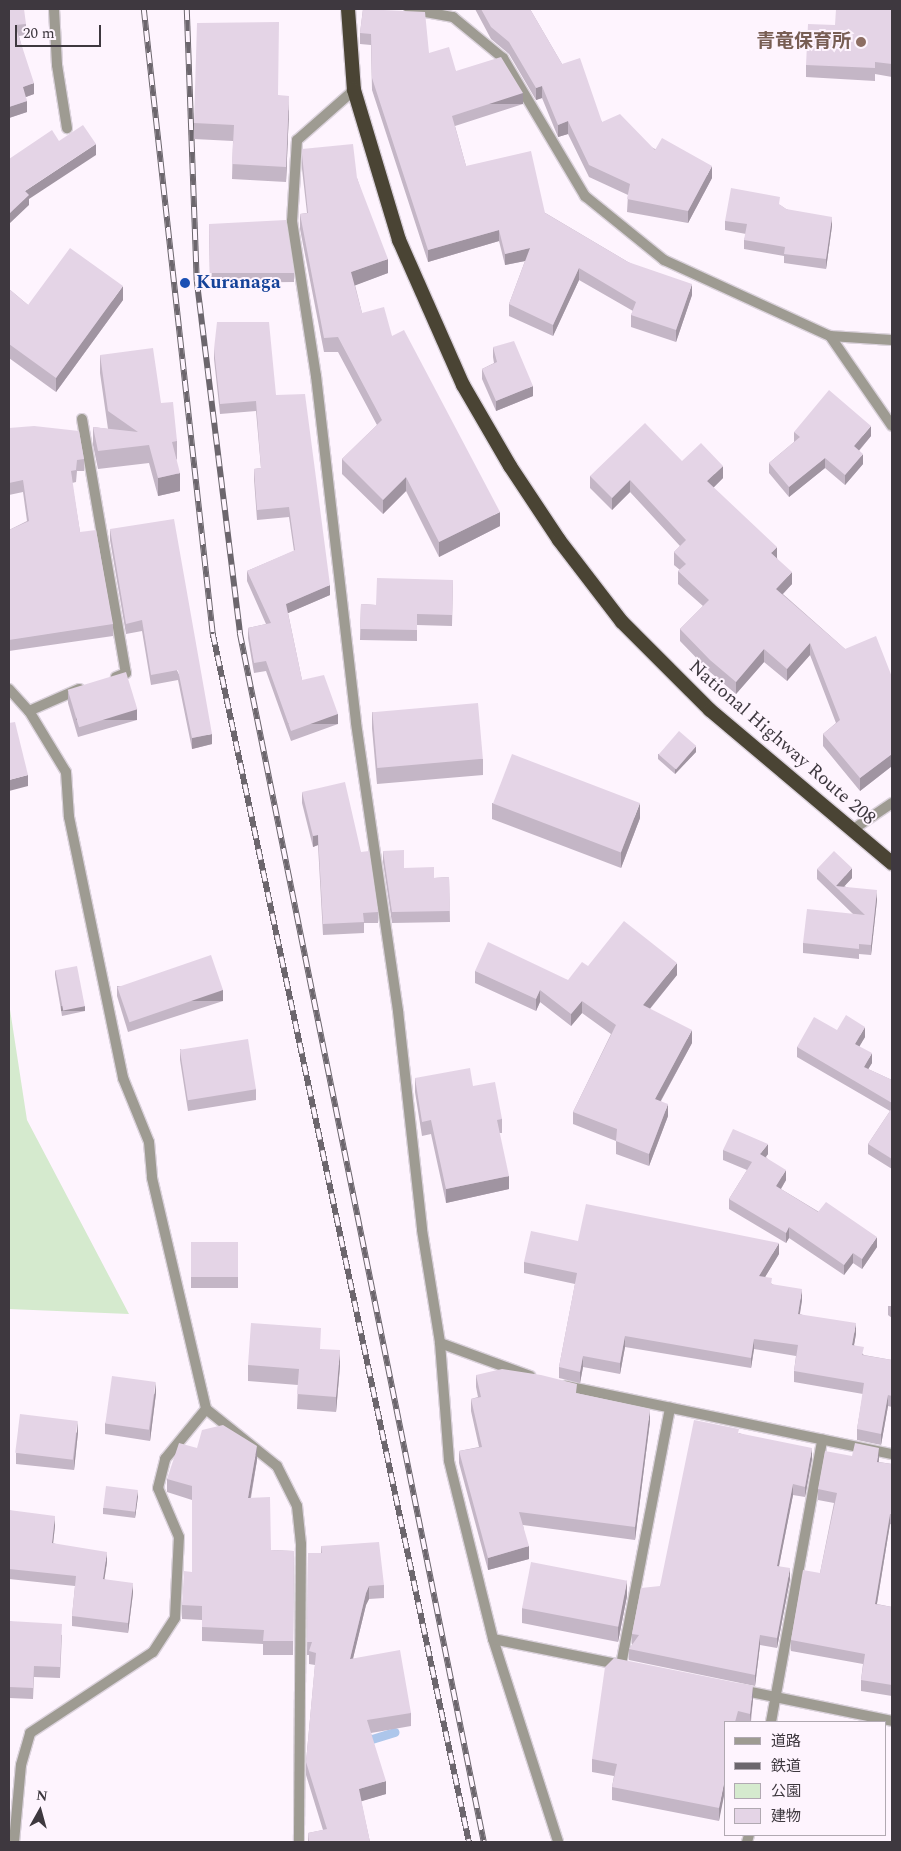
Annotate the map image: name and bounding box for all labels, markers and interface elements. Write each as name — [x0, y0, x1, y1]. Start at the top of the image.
scale bar — [18, 15, 104, 47]
text: 20 m — [23, 22, 55, 45]
place label: 青竜保育所 — [756, 31, 851, 53]
marker: 青竜保育所 — [855, 36, 867, 48]
place label: Kuranaga — [196, 272, 281, 294]
marker: Kuranaga — [178, 276, 192, 290]
street label: National Highway Route 208 — [684, 656, 880, 830]
legend — [724, 1721, 886, 1836]
text: 道路 — [771, 1730, 801, 1753]
text: 鉄道 — [771, 1755, 801, 1778]
text: 公園 — [771, 1780, 801, 1803]
text: N — [35, 1784, 49, 1807]
north arrow — [15, 1786, 65, 1836]
text: 建物 — [771, 1805, 801, 1828]

